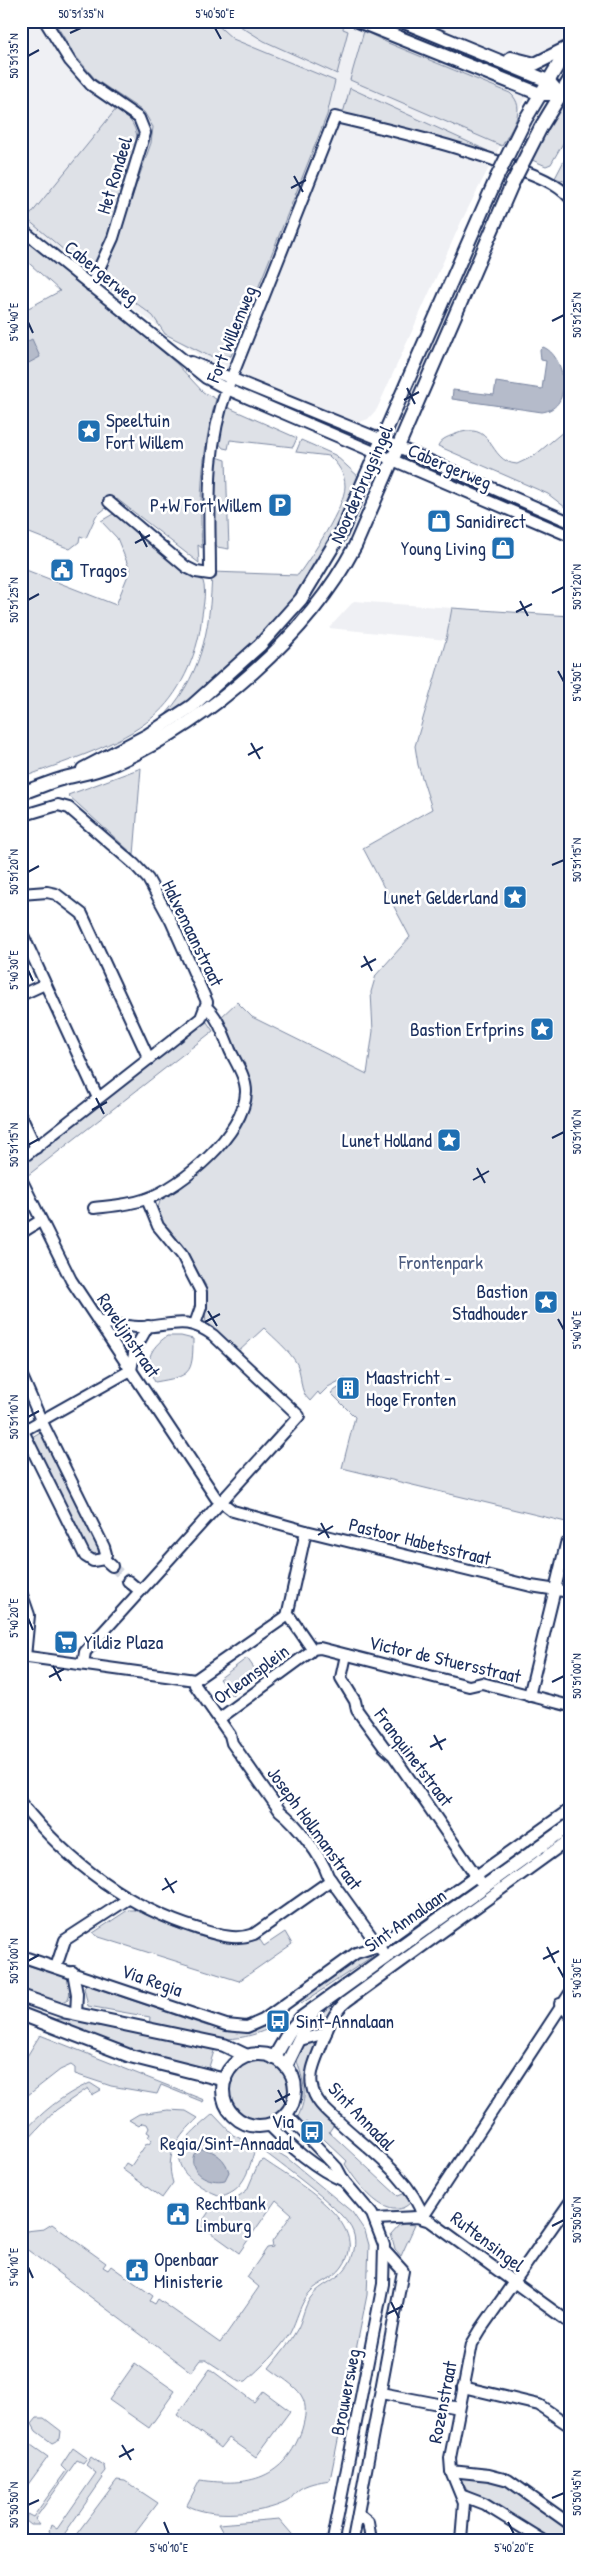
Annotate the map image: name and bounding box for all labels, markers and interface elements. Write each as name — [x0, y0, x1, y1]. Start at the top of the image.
text: 50°51'35"N — [58, 5, 104, 22]
text: 5°40'50"E — [195, 5, 235, 22]
text: 50°51'35"N — [5, 33, 22, 79]
street label: Het Rondeel — [90, 132, 138, 217]
street label: Cabergerweg — [59, 234, 145, 310]
street label: Fort Willemweg — [199, 282, 262, 387]
text: 50°51'25"N — [568, 292, 585, 338]
text: 5°40'40"E — [5, 302, 22, 341]
place label: Speeltuin Fort Willem — [105, 407, 184, 455]
place icon: Speeltuin Fort Willem — [76, 418, 102, 444]
street label: Noorderbrugsingel — [323, 420, 399, 548]
street label: Cabergerweg — [404, 437, 496, 495]
place label: P+W Fort Willem — [150, 492, 262, 518]
parking icon: P+W Fort Willem — [267, 492, 293, 518]
shop icon: Sanidirect — [426, 508, 452, 534]
place label: Sanidirect — [456, 508, 526, 534]
place label: Young Living — [401, 535, 486, 561]
shop icon: Young Living — [490, 535, 516, 561]
public building icon: Tragos — [49, 557, 75, 583]
place label: Tragos — [80, 557, 127, 583]
text: 50°51'20"N — [568, 564, 585, 610]
text: 50°51'25"N — [5, 577, 22, 623]
text: 5°40'50"E — [568, 662, 585, 702]
text: 50°51'15"N — [568, 838, 585, 882]
text: 50°51'20"N — [5, 849, 22, 895]
street label: Halvemaanstraat — [156, 875, 230, 991]
place label: Lunet Gelderland — [384, 884, 499, 910]
place icon: Lunet Gelderland — [502, 884, 528, 910]
text: 5°40'30"E — [5, 950, 22, 990]
place label: Bastion Erfprins — [410, 1016, 524, 1042]
place icon: Bastion Erfprins — [529, 1016, 555, 1042]
text: 50°51'10"N — [568, 1110, 585, 1154]
text: 50°51'15"N — [5, 1123, 22, 1167]
place label: Lunet Holland — [342, 1127, 433, 1153]
place icon: Lunet Holland — [436, 1127, 462, 1153]
park label: Frontenpark — [398, 1249, 483, 1275]
place label: Bastion Stadhouder — [452, 1278, 529, 1326]
street label: Ravelijnstraat — [91, 1288, 167, 1383]
place icon: Bastion Stadhouder — [533, 1289, 559, 1315]
text: 5°40'40"E — [568, 1310, 585, 1349]
place label: Maastricht - Hoge Fronten — [366, 1364, 456, 1412]
building icon: Maastricht - Hoge Fronten — [335, 1375, 361, 1401]
text: 50°51'10"N — [5, 1395, 22, 1439]
street label: Pastoor Habetsstraat — [346, 1511, 494, 1571]
text: 5°40'20"E — [5, 1597, 22, 1638]
supermarket icon: Yildiz Plaza — [53, 1629, 79, 1655]
place label: Yildiz Plaza — [84, 1629, 164, 1655]
street label: Victor de Stuersstraat — [366, 1629, 524, 1689]
street label: Orleansplein — [208, 1638, 294, 1710]
text: 50°51'00"N — [568, 1653, 585, 1699]
street label: Franquinetstraat — [368, 1702, 460, 1812]
street label: Joseph Hollmanstraat — [261, 1761, 369, 1895]
street label: Sint Annalaan — [359, 1882, 451, 1958]
text: 50°51'00"N — [5, 1938, 22, 1984]
street label: Via Regia — [118, 1957, 187, 2003]
text: 5°40'30"E — [568, 1958, 585, 1998]
bus stop icon: Sint-Annalaan — [265, 2008, 291, 2034]
place label: Sint-Annalaan — [296, 2008, 394, 2034]
street label: Sint Annadal — [323, 2076, 402, 2157]
place label: Via Regia/Sint-Annadal — [160, 2108, 295, 2156]
bus stop icon: Via Regia/Sint-Annadal — [299, 2119, 325, 2145]
place label: Rechtbank Limburg — [196, 2190, 266, 2238]
text: 50°50'50"N — [568, 2197, 585, 2243]
public building icon: Rechtbank Limburg — [165, 2201, 191, 2227]
street label: Ruttensingel — [446, 2205, 531, 2278]
place label: Openbaar Ministerie — [154, 2246, 223, 2294]
text: 5°40'10"E — [5, 2247, 22, 2286]
public building icon: Openbaar Ministerie — [124, 2257, 150, 2283]
street label: Brouwersweg — [324, 2346, 366, 2438]
street label: Rozenstraat — [421, 2358, 463, 2445]
text: 50°50'45"N — [568, 2470, 585, 2516]
text: 50°50'50"N — [5, 2482, 22, 2528]
text: 5°40'10"E — [150, 2539, 189, 2556]
text: 5°40'20"E — [494, 2539, 535, 2556]

